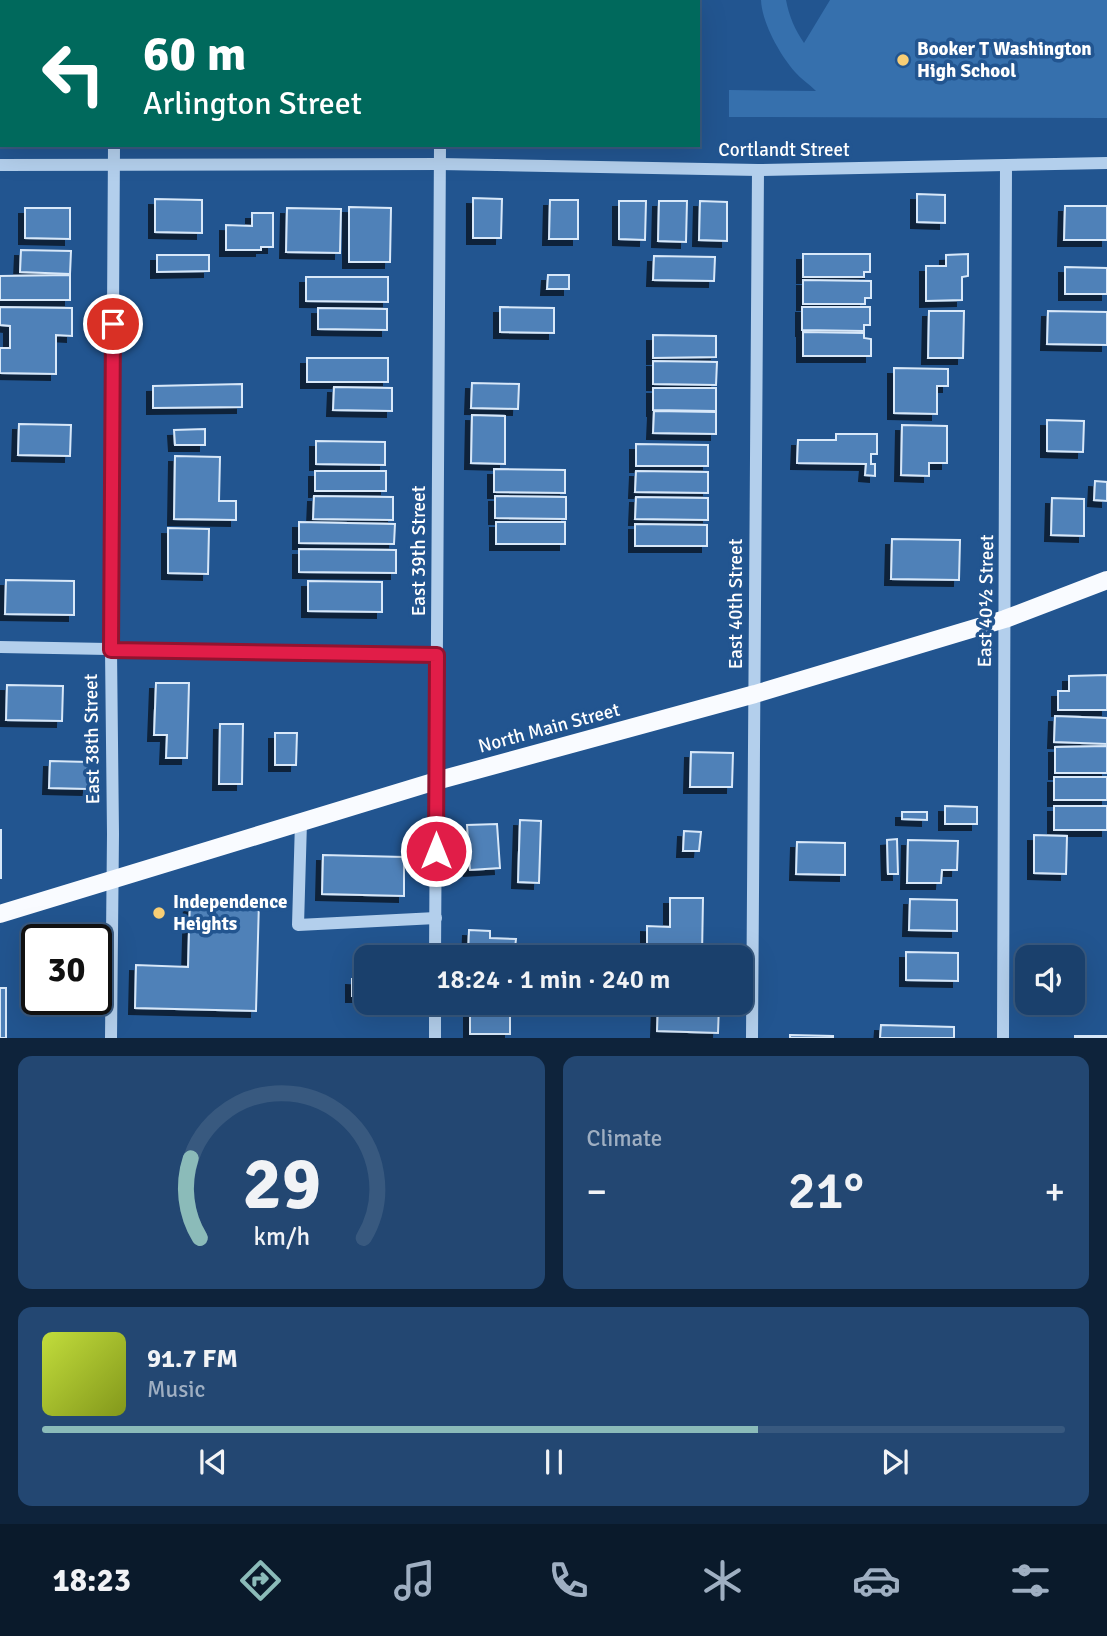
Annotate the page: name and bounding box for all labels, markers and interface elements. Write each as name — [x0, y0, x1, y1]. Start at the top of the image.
text: 60 m — [143, 24, 246, 84]
icon: left — [28, 28, 119, 119]
place label: Booker T Washington High School — [917, 37, 1092, 83]
marker: Booker T Washington High School — [895, 52, 911, 68]
text: Arlington Street — [143, 84, 362, 123]
street label: Cortlandt Street — [718, 138, 850, 162]
pin — [83, 294, 143, 354]
icon: arrive — [94, 305, 132, 343]
street label: East 39th Street — [407, 485, 431, 616]
street label: East 40½ Street — [973, 534, 999, 668]
street label: East 40th Street — [724, 538, 748, 669]
street label: East 38th Street — [79, 673, 105, 804]
street label: North Main Street — [476, 697, 623, 758]
position arrow — [399, 814, 473, 888]
place label: Independence Heights — [173, 890, 287, 936]
marker: Independence Heights — [151, 905, 167, 921]
speed limit sign: 30 — [21, 924, 112, 1015]
map controls — [1015, 945, 1085, 1015]
button: sound — [1015, 945, 1085, 1015]
text: 18:24 · 1 min · 240 m — [437, 964, 670, 996]
text: Climate — [587, 1124, 662, 1153]
text: 29 — [242, 1141, 321, 1230]
text: 21° — [788, 1159, 864, 1223]
text: − — [587, 1168, 607, 1215]
text: + — [1044, 1168, 1065, 1215]
text: km/h — [253, 1221, 310, 1252]
text: 91.7 FM — [147, 1343, 238, 1375]
text: Music — [147, 1375, 205, 1404]
icon: previous — [194, 1443, 232, 1481]
icon: pause — [535, 1443, 573, 1481]
icon: next — [876, 1443, 914, 1481]
icon: directions — [236, 1556, 285, 1605]
icon: music — [390, 1556, 439, 1605]
icon: phone — [544, 1556, 593, 1605]
icon: climate — [698, 1556, 747, 1605]
icon: car — [852, 1556, 901, 1605]
icon: filters — [1006, 1556, 1055, 1605]
text: 18:23 — [52, 1561, 131, 1600]

